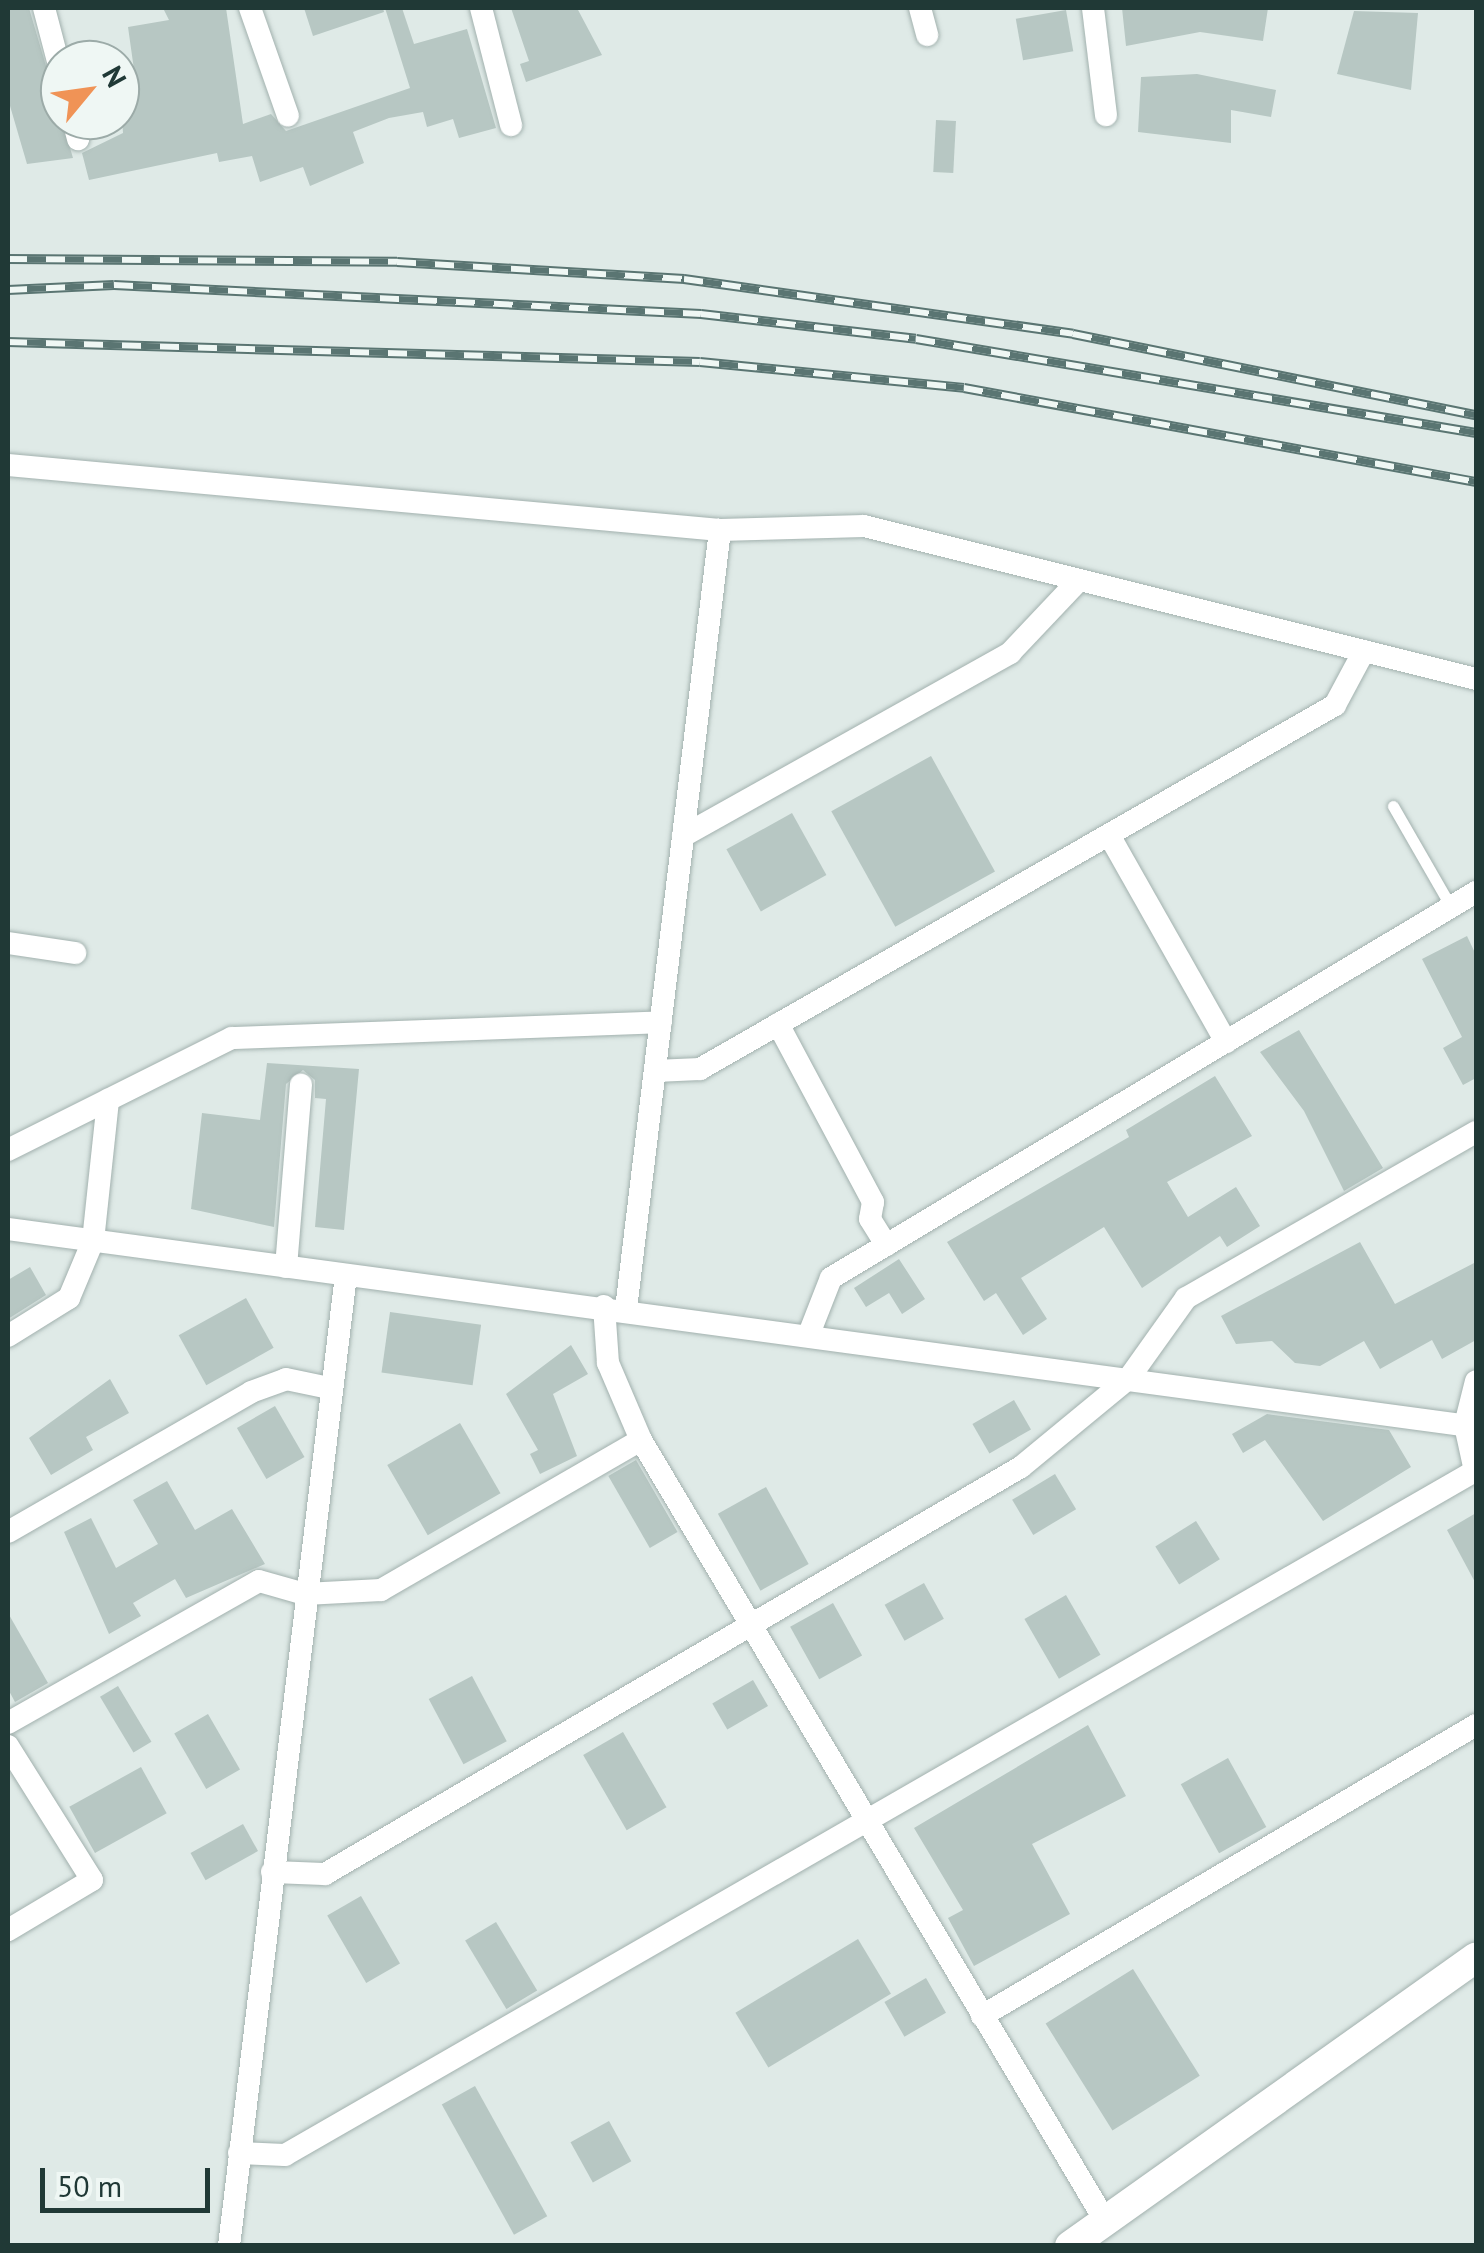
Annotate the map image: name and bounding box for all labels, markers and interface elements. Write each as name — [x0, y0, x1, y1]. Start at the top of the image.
north arrow — [40, 40, 140, 140]
text: N — [94, 59, 136, 93]
scale bar — [45, 2148, 215, 2210]
text: 50 m — [57, 2166, 122, 2205]

